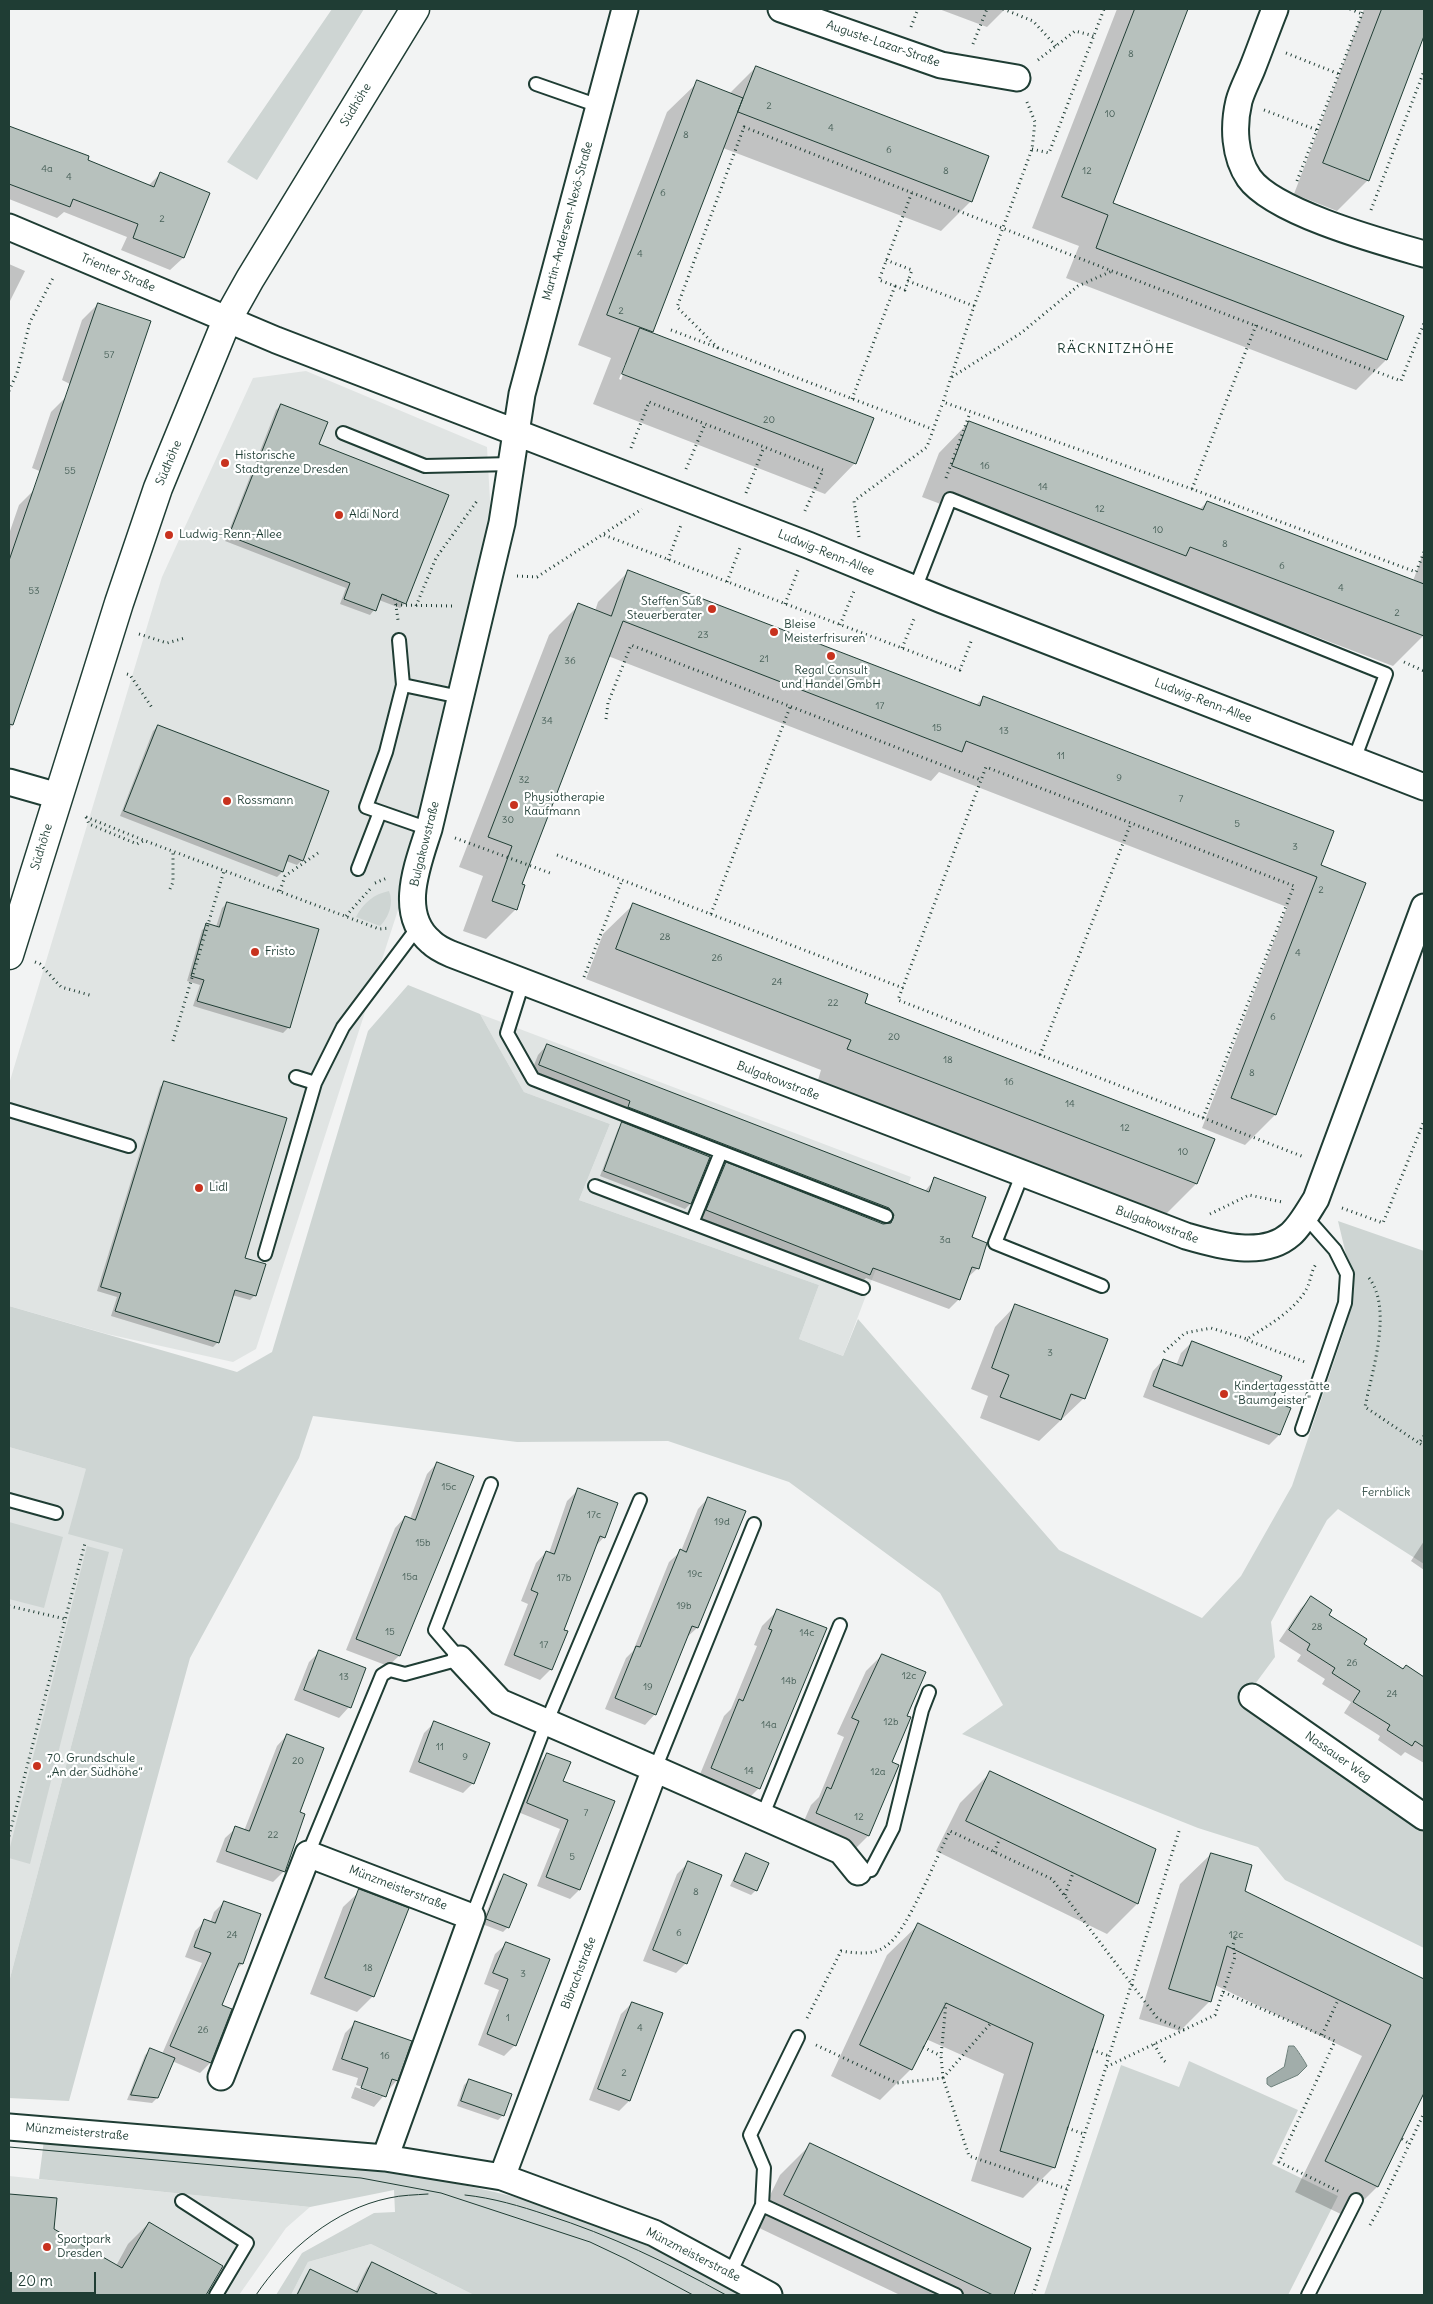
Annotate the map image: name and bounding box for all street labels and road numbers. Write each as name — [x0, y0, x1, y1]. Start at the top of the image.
street label: Auguste-Lazar-Straße — [824, 18, 942, 70]
street label: Südhöhe — [338, 81, 374, 129]
street label: Martin-Andersen-Nexö-Straße — [540, 140, 596, 302]
street label: Trienter Straße — [79, 251, 157, 295]
street label: Südhöhe — [153, 438, 185, 488]
street label: Ludwig-Renn-Allee — [776, 527, 876, 579]
street label: Ludwig-Renn-Allee — [1152, 676, 1254, 726]
street label: Bulgakowstraße — [407, 800, 443, 888]
street label: Südhöhe — [28, 822, 56, 872]
street label: Bulgakowstraße — [735, 1059, 821, 1103]
street label: Bulgakowstraße — [1113, 1203, 1201, 1247]
street label: Nassauer Weg — [1302, 1729, 1374, 1785]
street label: Münzmeisterstraße — [347, 1863, 449, 1913]
street label: Bibrachstraße — [559, 1935, 599, 2011]
street label: Münzmeisterstraße — [25, 2120, 129, 2144]
street label: Münzmeisterstraße — [643, 2225, 743, 2285]

